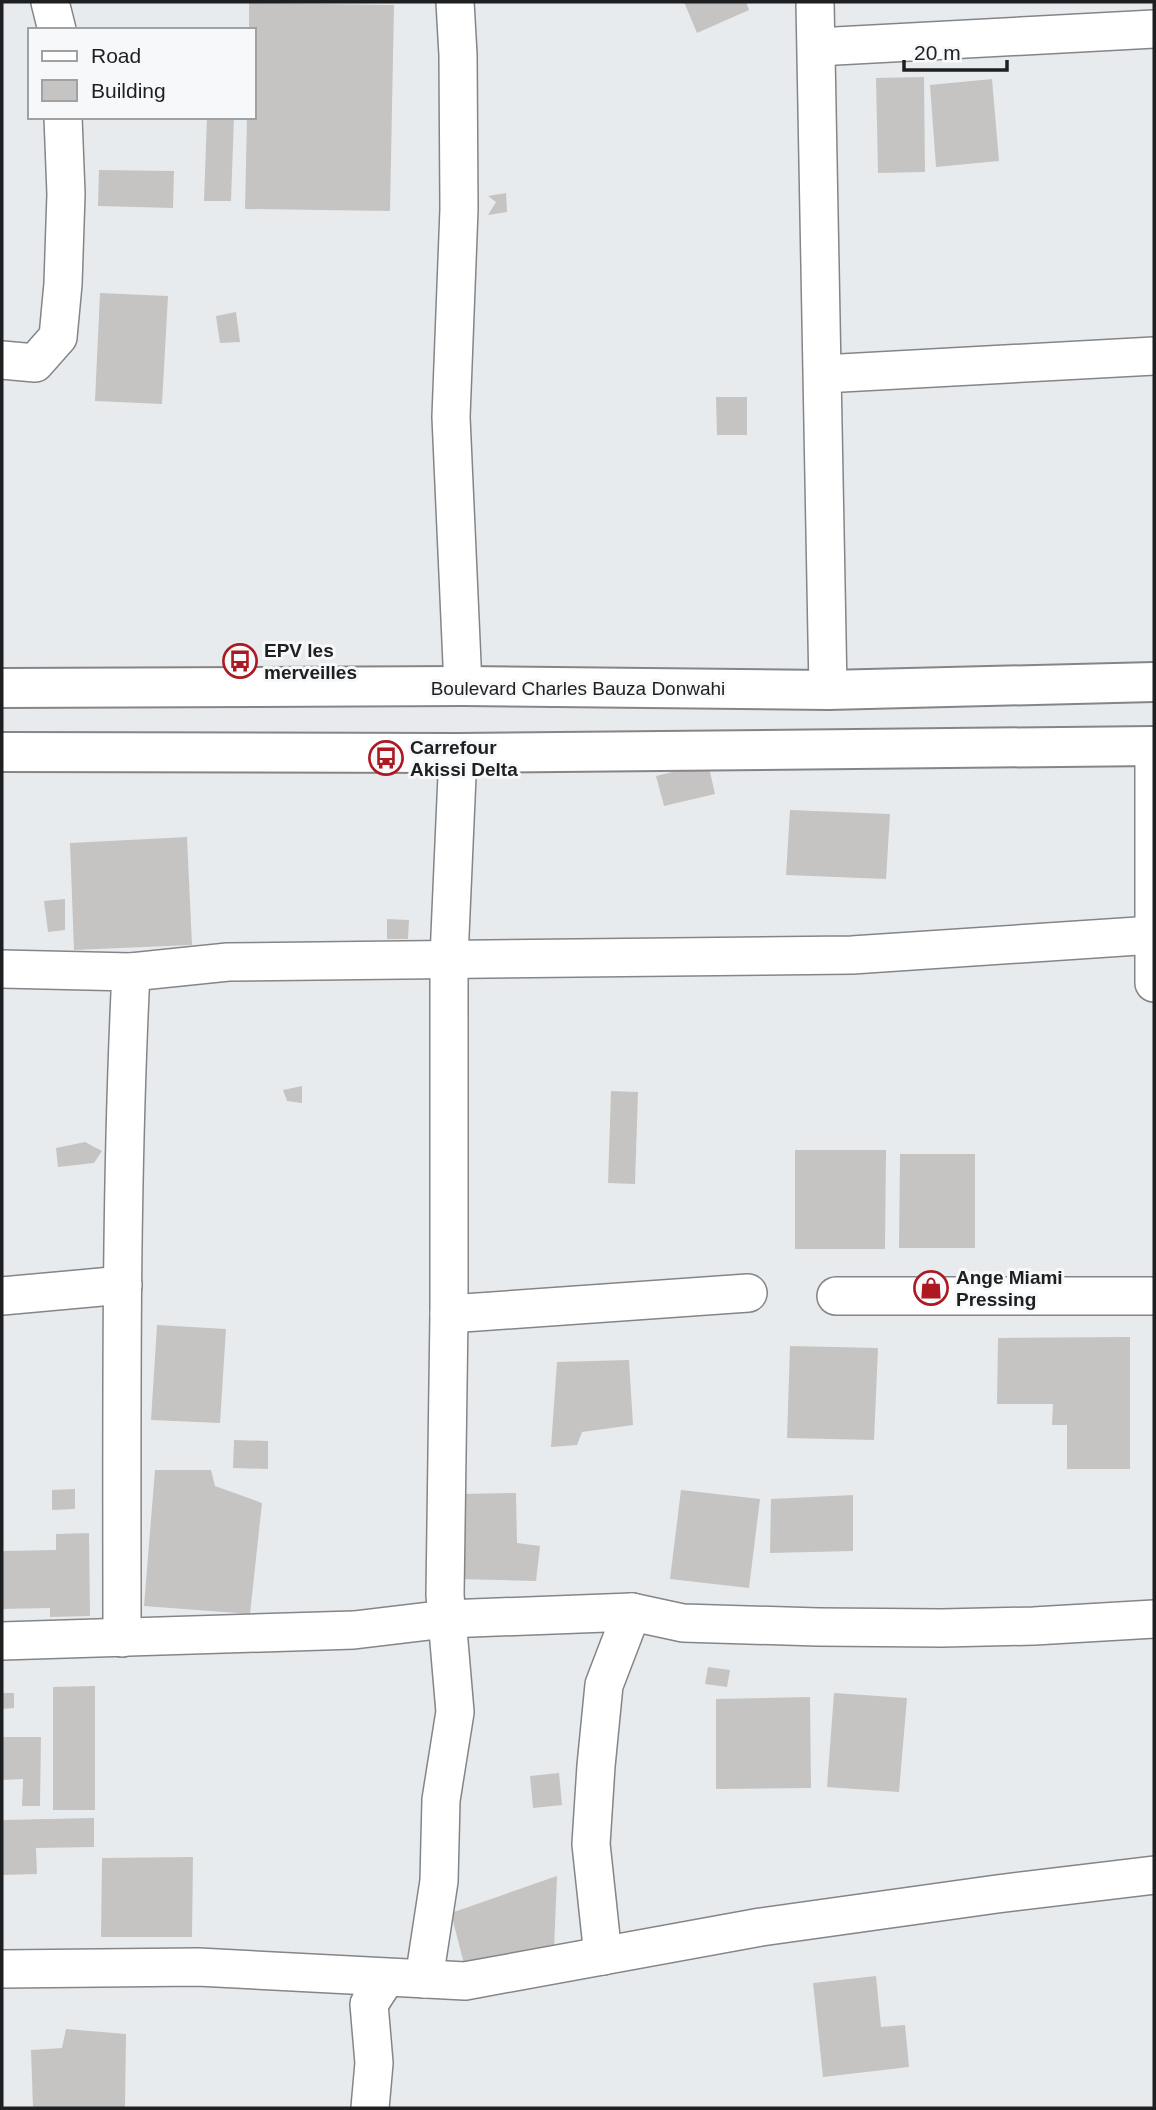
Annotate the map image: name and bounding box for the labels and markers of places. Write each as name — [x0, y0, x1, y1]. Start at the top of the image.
place label: EPV les merveilles — [264, 640, 357, 683]
bus stop icon: EPV les merveilles — [221, 642, 259, 680]
place label: Carrefour Akissi Delta — [410, 737, 518, 780]
bus stop icon: Carrefour Akissi Delta — [367, 739, 405, 777]
place label: Ange Miami Pressing — [956, 1267, 1063, 1310]
shop icon: Ange Miami Pressing — [912, 1269, 950, 1307]

